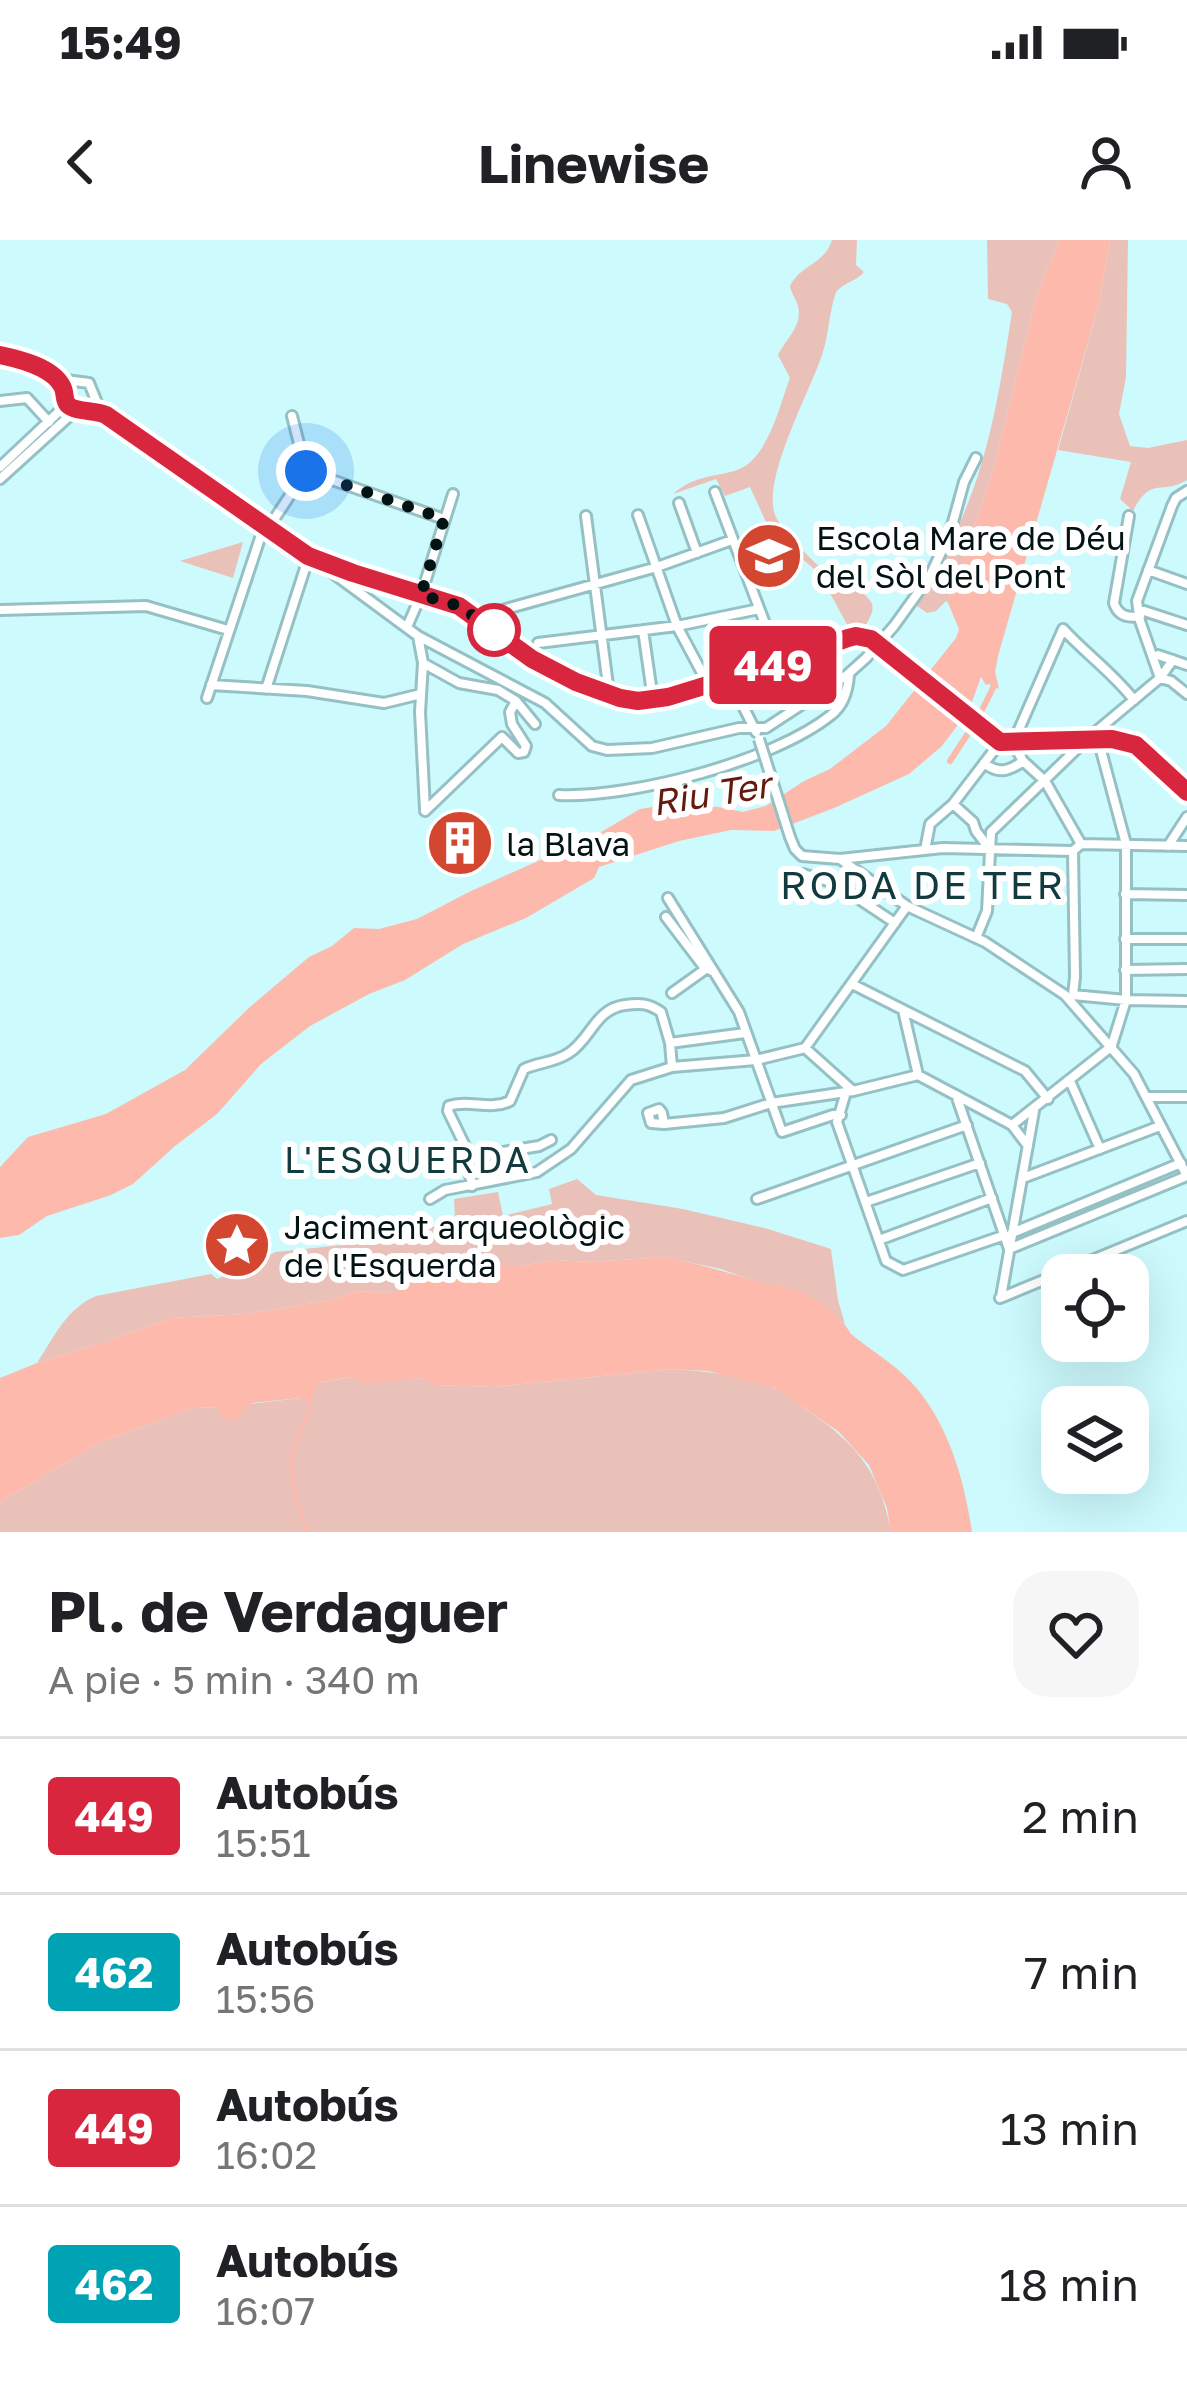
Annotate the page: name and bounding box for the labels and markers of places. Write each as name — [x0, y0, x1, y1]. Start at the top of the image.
place label: Escola Mare de Déu del Sòl del Pont — [816, 518, 1126, 595]
school or university icon: Escola Mare de Déu del Sòl del Pont — [734, 521, 804, 591]
unlabelled marker — [469, 605, 519, 655]
building icon: la Blava — [425, 808, 495, 878]
place label: la Blava — [506, 824, 630, 863]
place label: Jaciment arqueològic de l'Esquerda — [284, 1207, 625, 1284]
place icon: Jaciment arqueològic de l'Esquerda — [202, 1210, 272, 1280]

